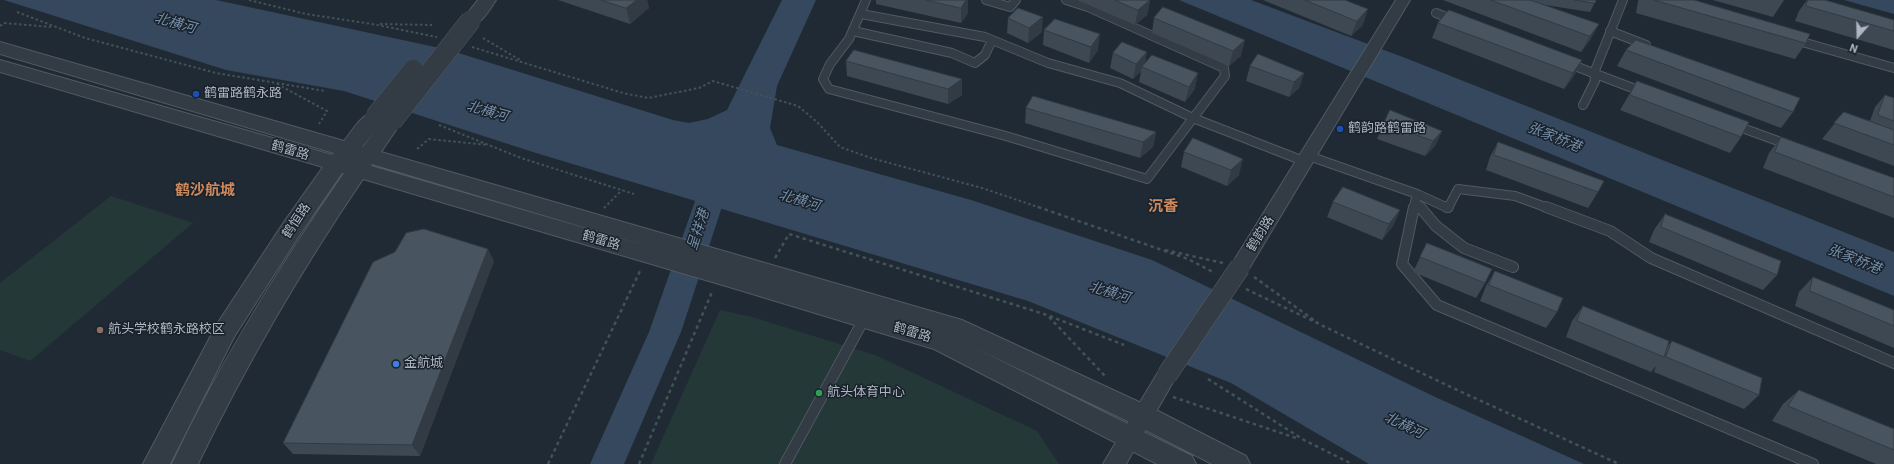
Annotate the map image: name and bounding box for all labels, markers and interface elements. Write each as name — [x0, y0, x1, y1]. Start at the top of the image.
water label: 北横河 — [152, 10, 198, 38]
north arrow — [1838, 16, 1878, 56]
text: N — [1848, 40, 1860, 55]
place label: 鹤雷路鹤永路 — [204, 86, 282, 102]
marker: 鹤雷路鹤永路 — [191, 89, 201, 99]
water label: 北横河 — [464, 98, 510, 126]
water label: 张家桥港 — [1525, 120, 1583, 156]
place label: 鹤韵路鹤雷路 — [1348, 121, 1426, 137]
marker: 鹤韵路鹤雷路 — [1335, 124, 1345, 134]
street label: 鹤雷路 — [269, 138, 311, 164]
district label: 鹤沙航城 — [175, 182, 235, 200]
water label: 北横河 — [776, 187, 822, 215]
district label: 沉香 — [1148, 198, 1178, 216]
street label: 鹤恒路 — [280, 200, 314, 242]
water label: 呈祥港 — [685, 207, 713, 253]
street label: 鹤韵路 — [1244, 213, 1278, 255]
street label: 鹤雷路 — [580, 228, 622, 254]
water label: 张家桥港 — [1825, 242, 1883, 278]
water label: 北横河 — [1086, 279, 1132, 307]
street label: 鹤雷路 — [891, 320, 933, 346]
place label: 航头学校鹤永路校区 — [108, 322, 225, 338]
marker: 航头学校鹤永路校区 — [95, 325, 105, 335]
place label: 金航城 — [404, 356, 443, 372]
marker: 金航城 — [391, 359, 401, 369]
place label: 航头体育中心 — [827, 385, 905, 401]
marker: 航头体育中心 — [814, 388, 824, 398]
water label: 北横河 — [1381, 410, 1427, 442]

